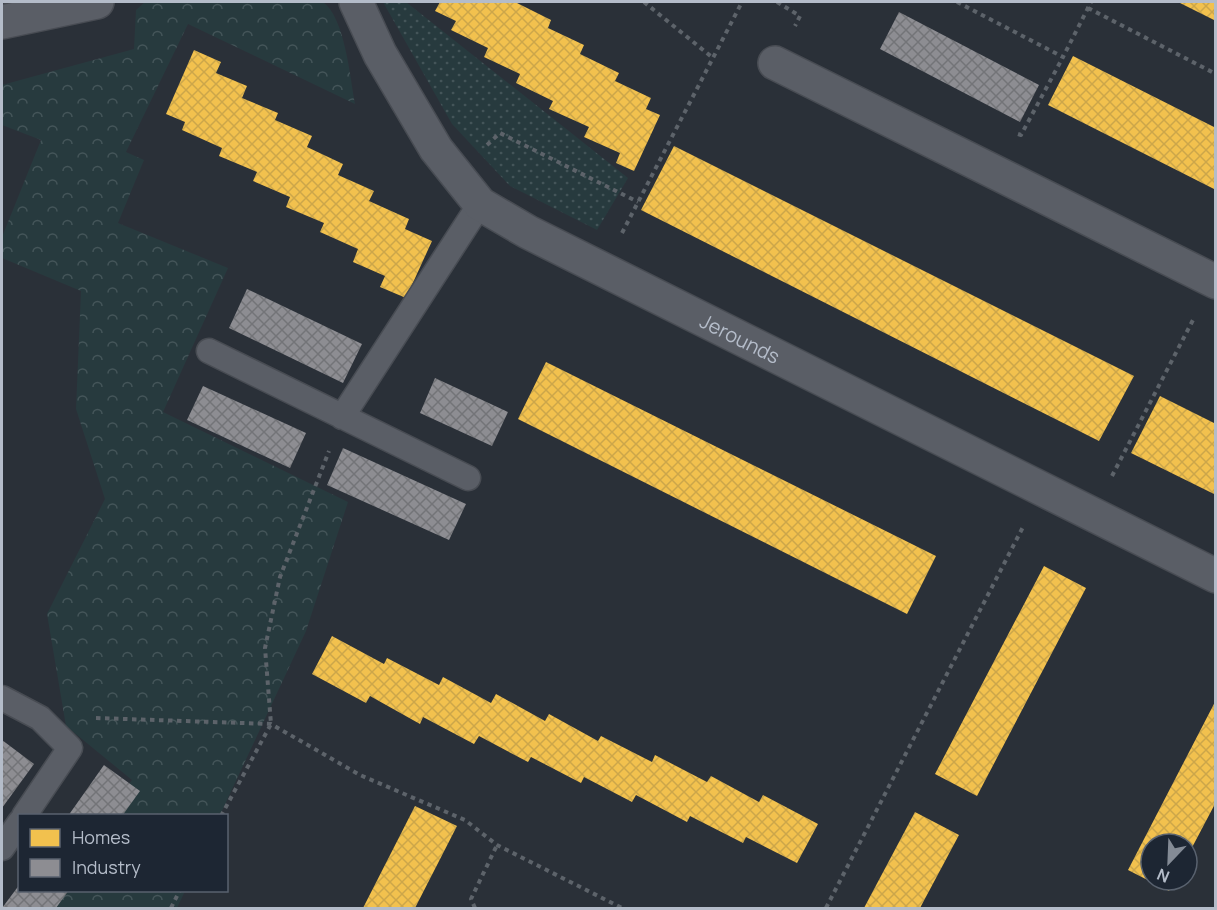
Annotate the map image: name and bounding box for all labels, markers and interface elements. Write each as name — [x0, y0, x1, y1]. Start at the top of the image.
street label: Jerounds — [696, 307, 785, 369]
legend — [18, 814, 228, 892]
text: Homes — [72, 825, 130, 849]
north arrow — [1139, 832, 1199, 892]
text: Industry — [72, 855, 141, 879]
text: N — [1154, 863, 1173, 888]

